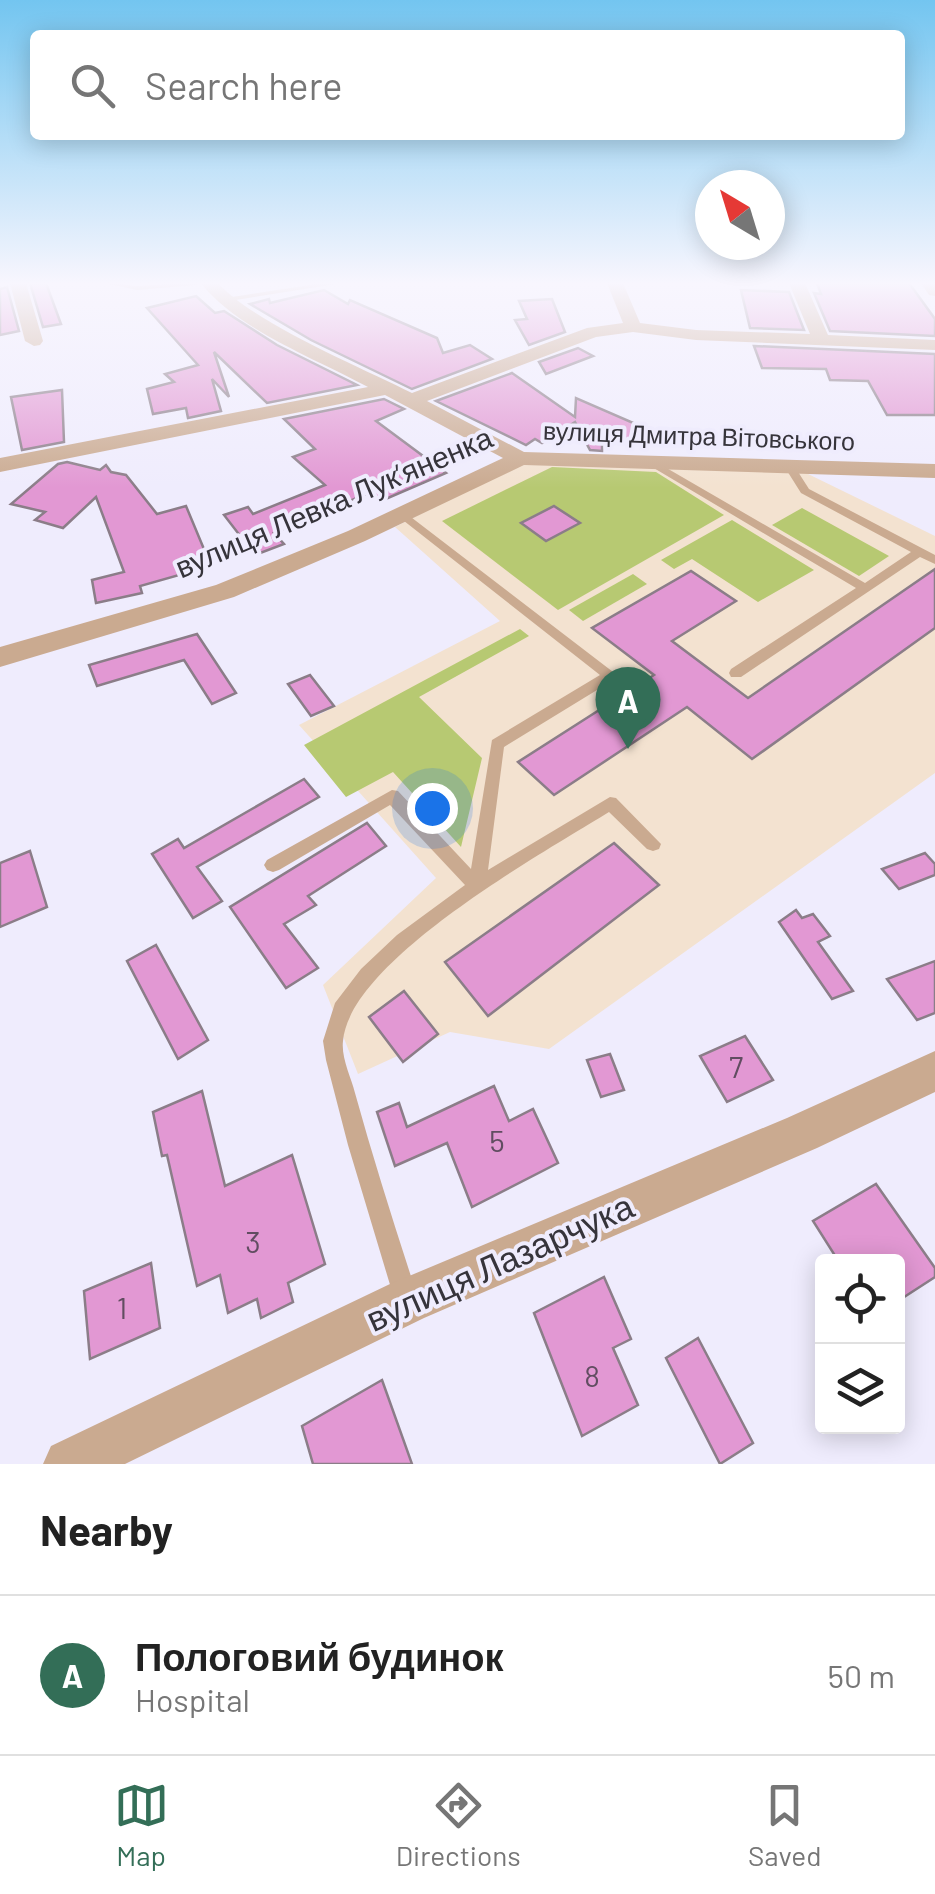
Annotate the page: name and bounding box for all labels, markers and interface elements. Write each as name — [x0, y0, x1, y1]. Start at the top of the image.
search box — [30, 30, 905, 140]
icon: search — [65, 58, 120, 113]
text: Search here — [145, 62, 343, 108]
north arrow — [695, 170, 785, 260]
street label: вулиця Дмитра Вітовського — [543, 415, 855, 455]
street label: вулиця Левка Лукʼяненка — [169, 418, 497, 584]
pin: A — [596, 666, 660, 749]
your location — [407, 783, 458, 834]
house number: 7 — [729, 1048, 743, 1084]
house number: 5 — [489, 1122, 505, 1158]
street label: вулиця Лазарчука — [359, 1183, 640, 1339]
house number: 3 — [245, 1223, 261, 1259]
map controls — [815, 1254, 905, 1434]
button: locate — [815, 1254, 905, 1344]
house number: 1 — [117, 1289, 127, 1325]
button: layers — [815, 1344, 905, 1434]
house number: 8 — [584, 1357, 600, 1393]
text: Nearby — [40, 1504, 173, 1554]
text: Пологовий будинок — [135, 1633, 503, 1679]
text: A — [62, 1656, 83, 1694]
text: 50 m — [828, 1656, 895, 1694]
text: Hospital — [135, 1680, 250, 1718]
tab: Map — [114, 1778, 169, 1872]
tab: Directions — [396, 1778, 521, 1872]
tab: Saved — [748, 1778, 821, 1872]

